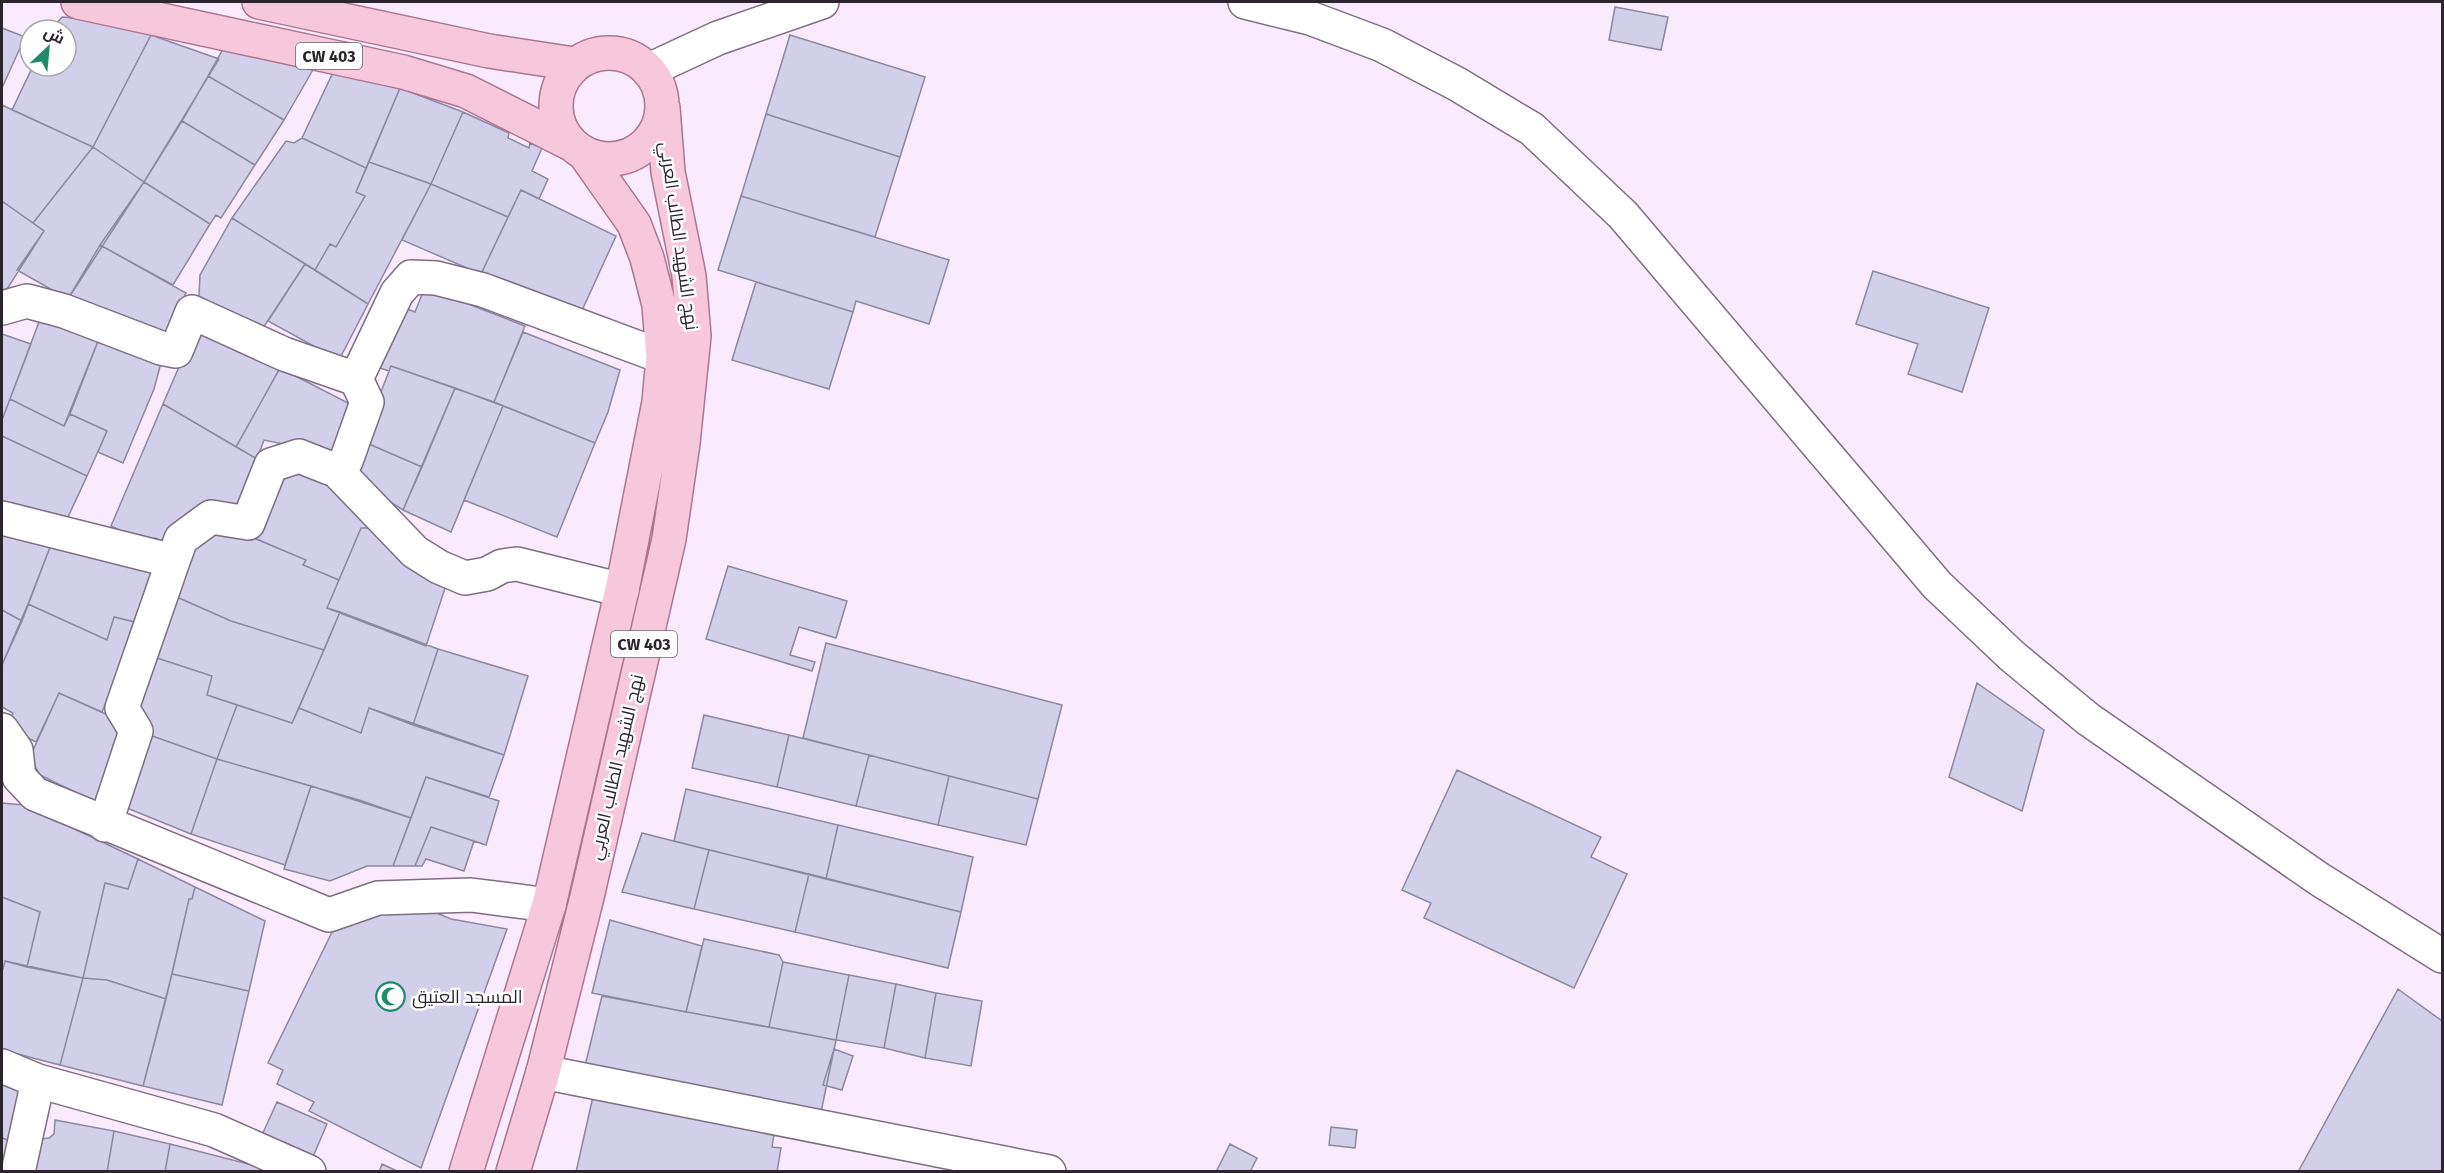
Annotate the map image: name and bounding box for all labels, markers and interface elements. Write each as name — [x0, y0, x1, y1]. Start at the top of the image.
north arrow — [18, 18, 78, 78]
text: ش — [41, 22, 68, 48]
road number: CW 403 — [296, 43, 362, 69]
street label: نهج الشهيد الطالب العربي — [652, 140, 703, 332]
road number: CW 403 — [611, 631, 677, 657]
street label: نهج الشهيد الطالب العربي — [584, 672, 651, 863]
mosque icon: المسجد العتيق — [375, 981, 407, 1013]
place label: المسجد العتيق — [412, 986, 523, 1009]

